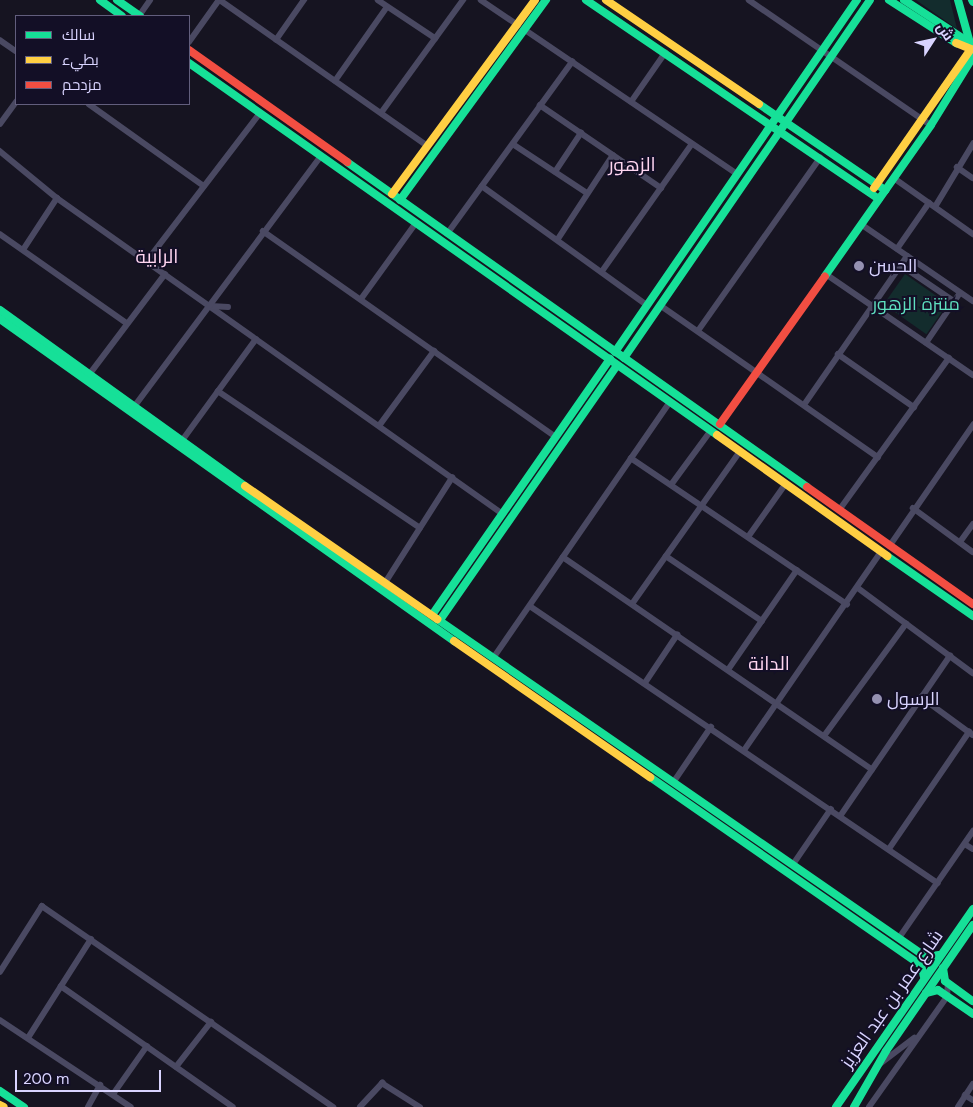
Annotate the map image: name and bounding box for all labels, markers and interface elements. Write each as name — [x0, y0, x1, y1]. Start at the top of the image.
legend — [15, 15, 190, 105]
north arrow — [908, 15, 958, 65]
text: ش — [933, 19, 958, 44]
text: سالك — [62, 25, 95, 45]
text: بطيء — [62, 50, 99, 70]
text: مزدحم — [62, 75, 102, 95]
district label: الزهور — [608, 154, 656, 176]
district label: الرابية — [136, 246, 178, 268]
place label: الحسن — [869, 255, 917, 277]
marker: الحسن — [853, 260, 865, 272]
park label: منتزة الزهور — [872, 293, 960, 315]
district label: الدانة — [748, 653, 790, 675]
place label: الرسول — [887, 688, 939, 710]
marker: الرسول — [871, 693, 883, 705]
street label: شارع عمر بن عبد العزيز — [836, 926, 948, 1072]
scale bar — [18, 1060, 164, 1092]
text: 200 m — [23, 1069, 69, 1089]

